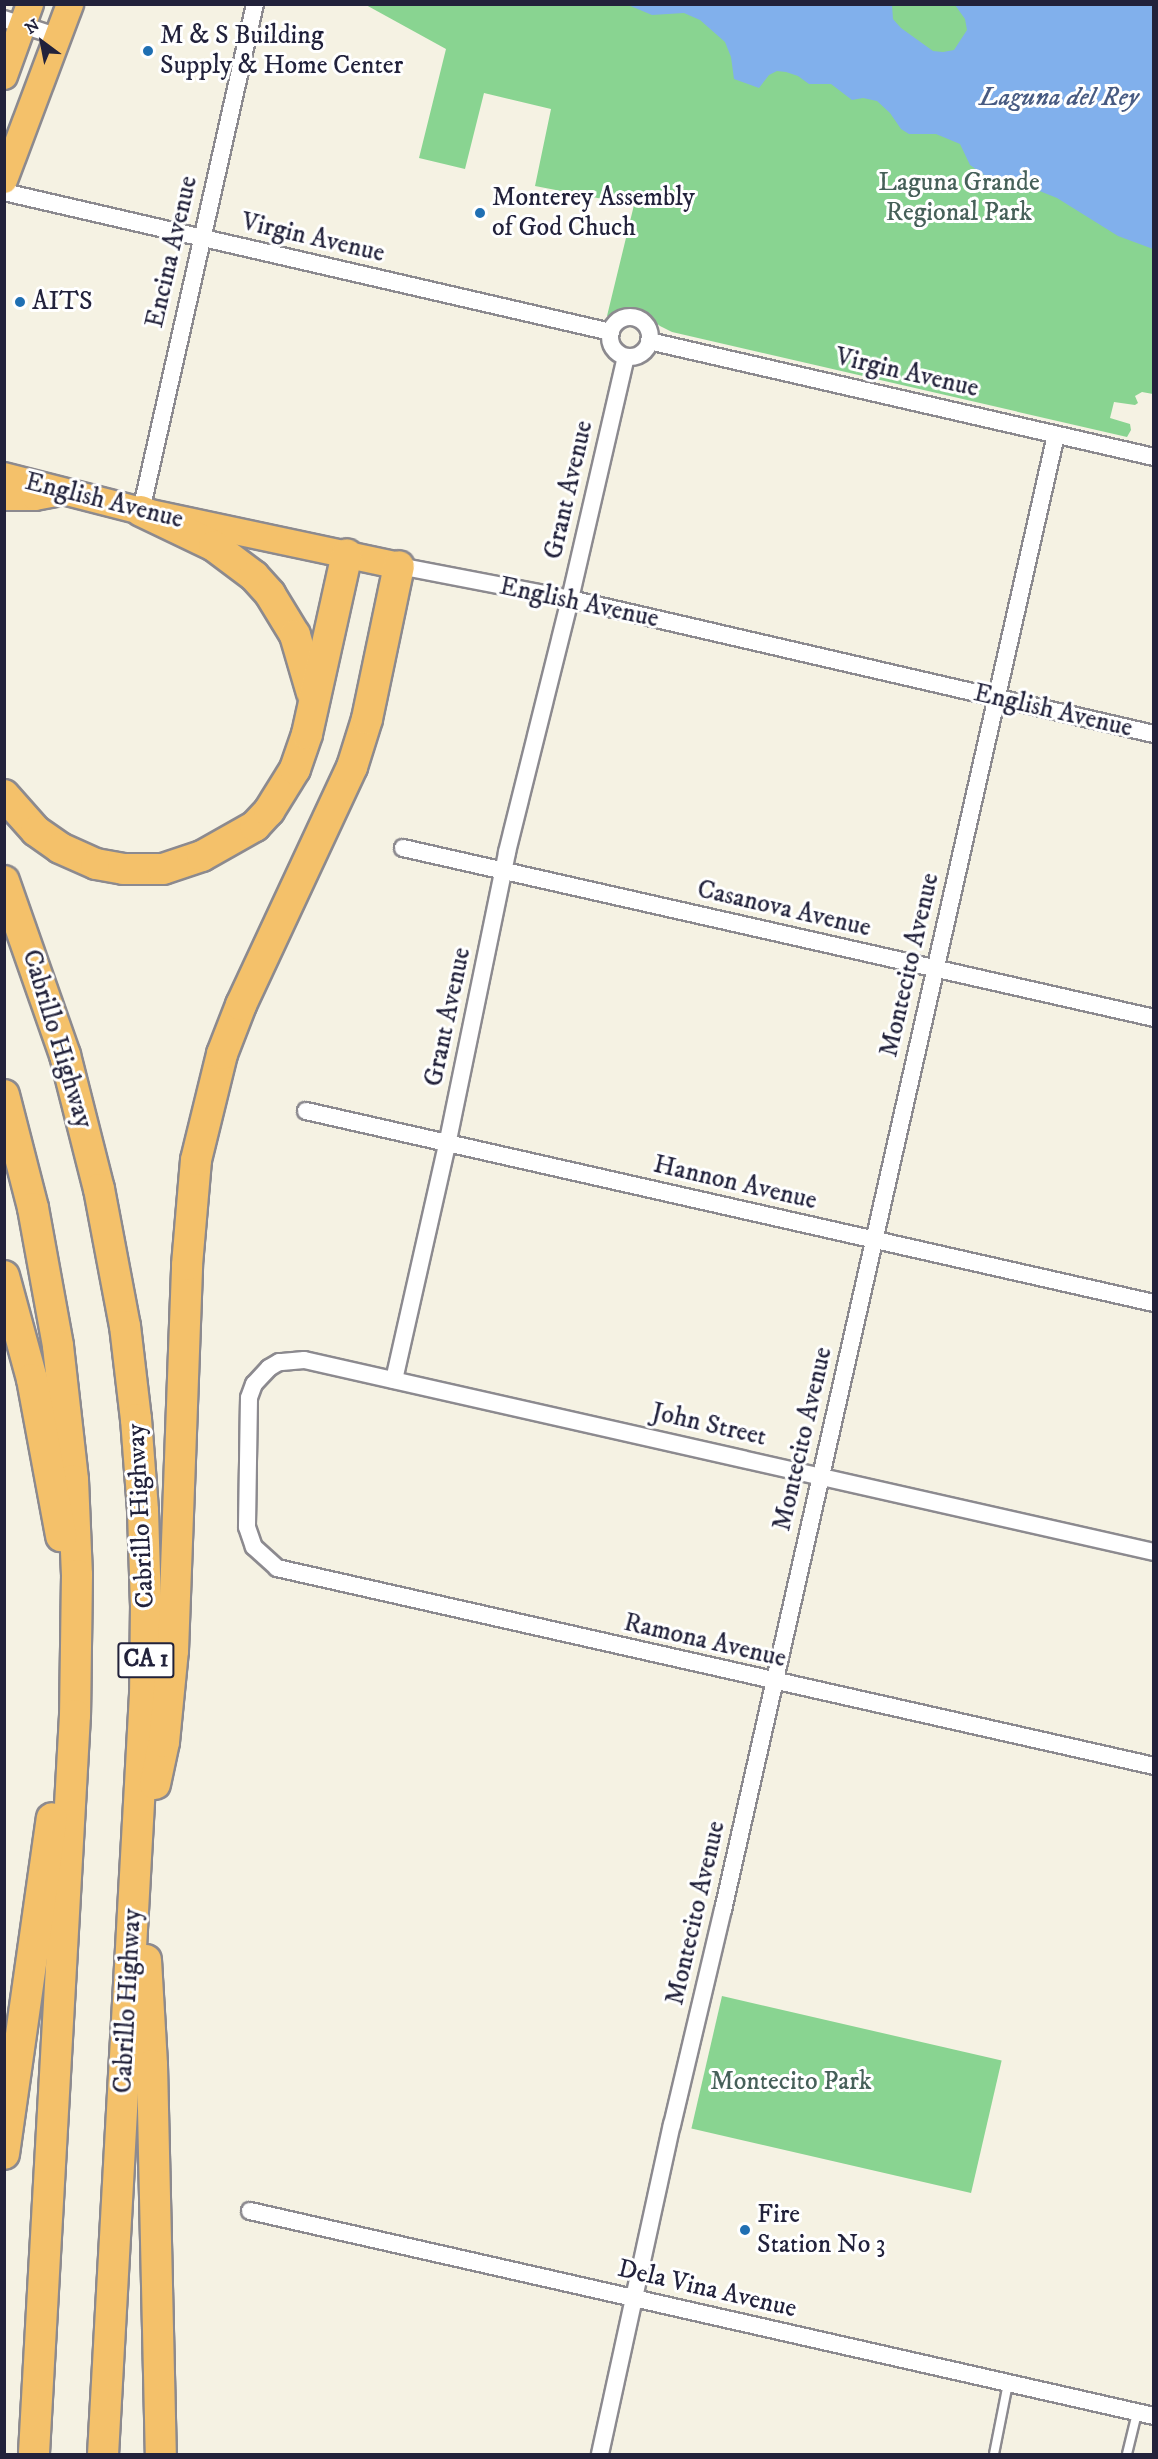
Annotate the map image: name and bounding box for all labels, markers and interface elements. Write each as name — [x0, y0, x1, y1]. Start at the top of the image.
north arrow — [12, 12, 72, 72]
text: N — [22, 15, 43, 39]
place label: M & S Building Supply & Home Center — [160, 20, 403, 82]
marker: M & S Building Supply & Home Center — [141, 44, 155, 58]
water label: Laguna del Rey — [979, 82, 1139, 114]
park label: Laguna Grande Regional Park — [878, 167, 1040, 228]
street label: Encina Avenue — [139, 173, 205, 331]
place label: Monterey Assembly of God Chuch — [492, 182, 695, 243]
street label: Virgin Avenue — [238, 206, 388, 270]
marker: Monterey Assembly of God Chuch — [473, 206, 487, 220]
place label: AITS — [32, 286, 93, 318]
marker: AITS — [13, 295, 27, 309]
street label: Virgin Avenue — [832, 341, 982, 405]
street label: Grant Avenue — [538, 418, 600, 562]
street label: English Avenue — [22, 466, 186, 536]
street label: English Avenue — [497, 571, 661, 635]
street label: English Avenue — [971, 678, 1135, 744]
street label: Montecito Avenue — [874, 870, 946, 1060]
street label: Casanova Avenue — [694, 874, 874, 944]
street label: Grant Avenue — [418, 945, 478, 1089]
street label: Cabrillo Highway — [15, 946, 99, 1132]
street label: Hannon Avenue — [650, 1149, 820, 1217]
street label: Montecito Avenue — [767, 1344, 839, 1534]
street label: John Street — [649, 1397, 769, 1453]
street label: Cabrillo Highway — [121, 1423, 161, 1609]
street label: Ramona Avenue — [621, 1607, 789, 1675]
road number: CA 1 — [116, 1639, 176, 1681]
street label: Montecito Avenue — [660, 1818, 732, 2008]
street label: Cabrillo Highway — [108, 1908, 148, 2094]
park label: Montecito Park — [710, 2066, 872, 2098]
place label: Fire Station No 3 — [757, 2199, 886, 2260]
marker: Fire Station No 3 — [738, 2223, 752, 2237]
street label: Dela Vina Avenue — [614, 2253, 800, 2325]

